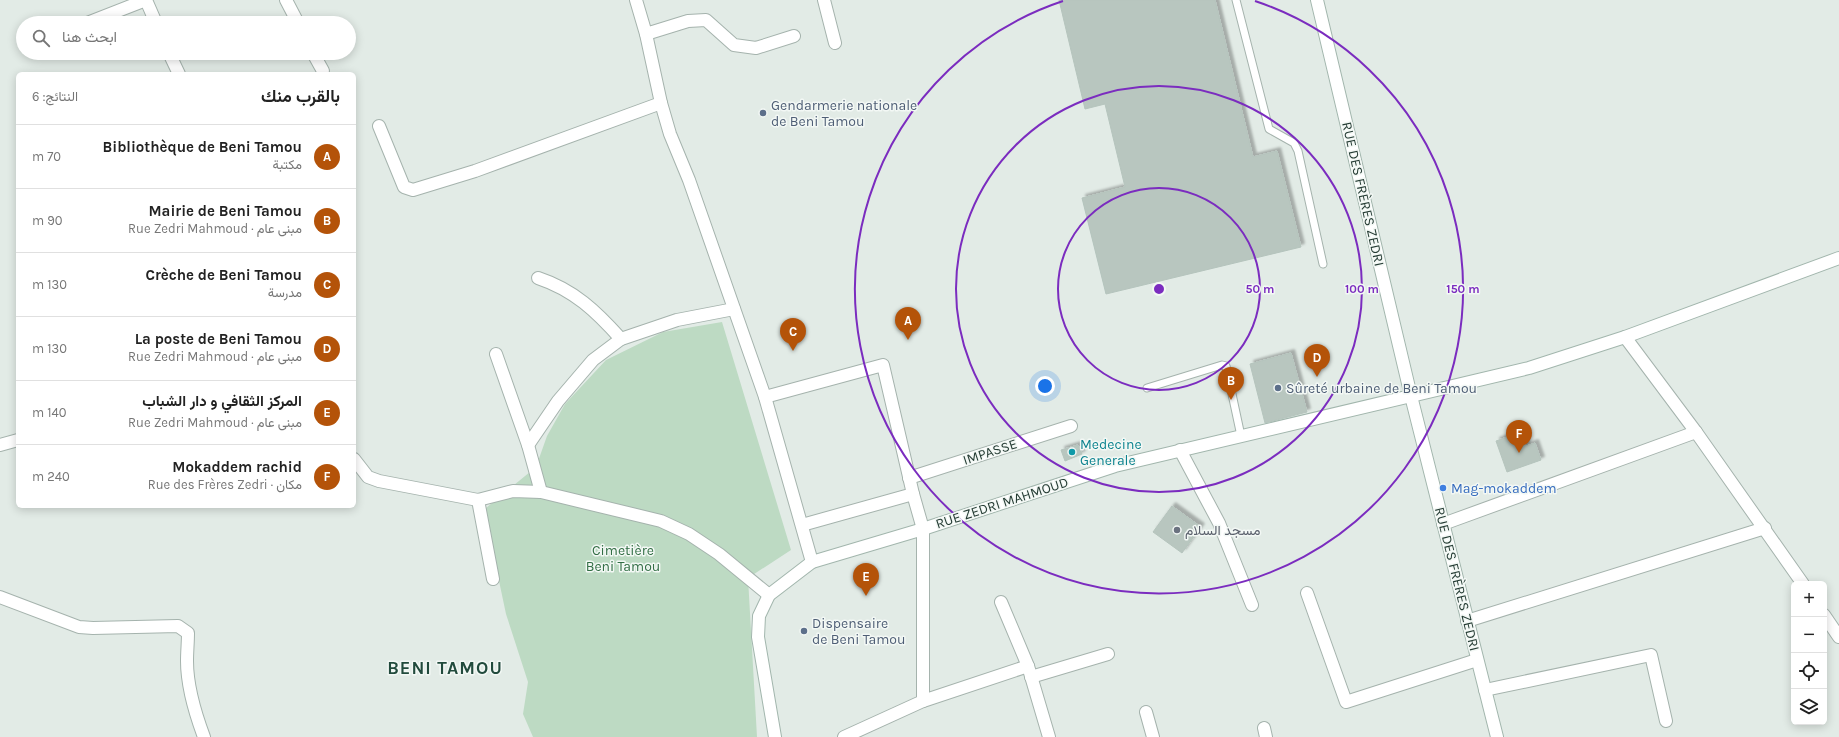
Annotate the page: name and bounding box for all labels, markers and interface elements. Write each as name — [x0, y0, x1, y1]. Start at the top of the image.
search box — [16, 16, 356, 60]
icon: search — [30, 27, 52, 49]
text: ابحث هنا — [62, 28, 117, 46]
text: بالقرب منك — [261, 86, 340, 106]
text: النتائج: 6 — [32, 89, 78, 104]
place label: Gendarmerie nationale de Beni Tamou — [771, 97, 917, 130]
marker: Gendarmerie nationale de Beni Tamou — [758, 108, 768, 118]
street label: RUE DES FRÈRES ZEDRI — [1338, 120, 1389, 268]
text: Bibliothèque de Beni Tamou — [103, 138, 302, 156]
text: 70 m — [32, 149, 61, 164]
text: A — [323, 149, 331, 164]
text: مكتبة — [273, 157, 302, 172]
text: Mairie de Beni Tamou — [148, 202, 302, 220]
text: 90 m — [32, 213, 63, 228]
text: B — [323, 213, 331, 228]
text: مبنى عام · Rue Zedri Mahmoud — [128, 221, 302, 236]
text: Crèche de Beni Tamou — [145, 266, 302, 284]
text: 130 m — [32, 277, 67, 292]
text: C — [323, 277, 331, 292]
centre of rings — [1152, 282, 1166, 296]
text: 50 m — [1246, 282, 1275, 296]
text: 100 m — [1345, 282, 1379, 296]
text: 150 m — [1446, 282, 1480, 296]
text: مدرسة — [268, 285, 302, 300]
pin: A — [895, 307, 921, 340]
pin: C — [780, 318, 806, 351]
text: La poste de Beni Tamou — [135, 330, 302, 348]
text: 130 m — [32, 341, 67, 356]
text: D — [323, 341, 331, 356]
pin: D — [1304, 344, 1330, 377]
text: مبنى عام · Rue Zedri Mahmoud — [128, 349, 302, 364]
pin: B — [1218, 367, 1244, 400]
your location — [1035, 376, 1055, 396]
place label: Sûreté urbaine de Beni Tamou — [1286, 380, 1477, 397]
marker: Sûreté urbaine de Beni Tamou — [1273, 383, 1283, 393]
text: المركز الثقافي و دار الشباب — [142, 392, 302, 410]
text: 140 m — [32, 405, 67, 420]
text: E — [323, 405, 331, 420]
text: مبنى عام · Rue Zedri Mahmoud — [128, 415, 302, 430]
pin: F — [1506, 420, 1532, 453]
street label: IMPASSE — [961, 435, 1019, 469]
place label: Medecine Generale — [1080, 436, 1142, 469]
marker: Medecine Generale — [1067, 447, 1077, 457]
text: Mokaddem rachid — [172, 458, 302, 476]
text: 240 m — [32, 469, 70, 484]
text: F — [323, 469, 331, 484]
street label: RUE ZEDRI MAHMOUD — [933, 473, 1071, 533]
text: مكان · Rue des Frères Zedri — [148, 477, 302, 492]
place label: Mag-mokaddem — [1451, 480, 1557, 497]
marker: Mag-mokaddem — [1438, 483, 1448, 493]
street label: RUE DES FRÈRES ZEDRI — [1431, 505, 1484, 653]
place label: مسجد السلام — [1185, 522, 1260, 539]
marker: مسجد السلام — [1172, 525, 1182, 535]
park label: Cimetière Beni Tamou — [586, 542, 660, 575]
pin: E — [853, 563, 879, 596]
map controls — [1791, 581, 1827, 725]
button: + — [1791, 581, 1827, 617]
place label: Dispensaire de Beni Tamou — [812, 615, 905, 648]
button: − — [1791, 617, 1827, 653]
marker: Dispensaire de Beni Tamou — [799, 626, 809, 636]
button: locate — [1791, 653, 1827, 689]
district label: BENI TAMOU — [387, 657, 503, 679]
button: layers — [1791, 689, 1827, 725]

